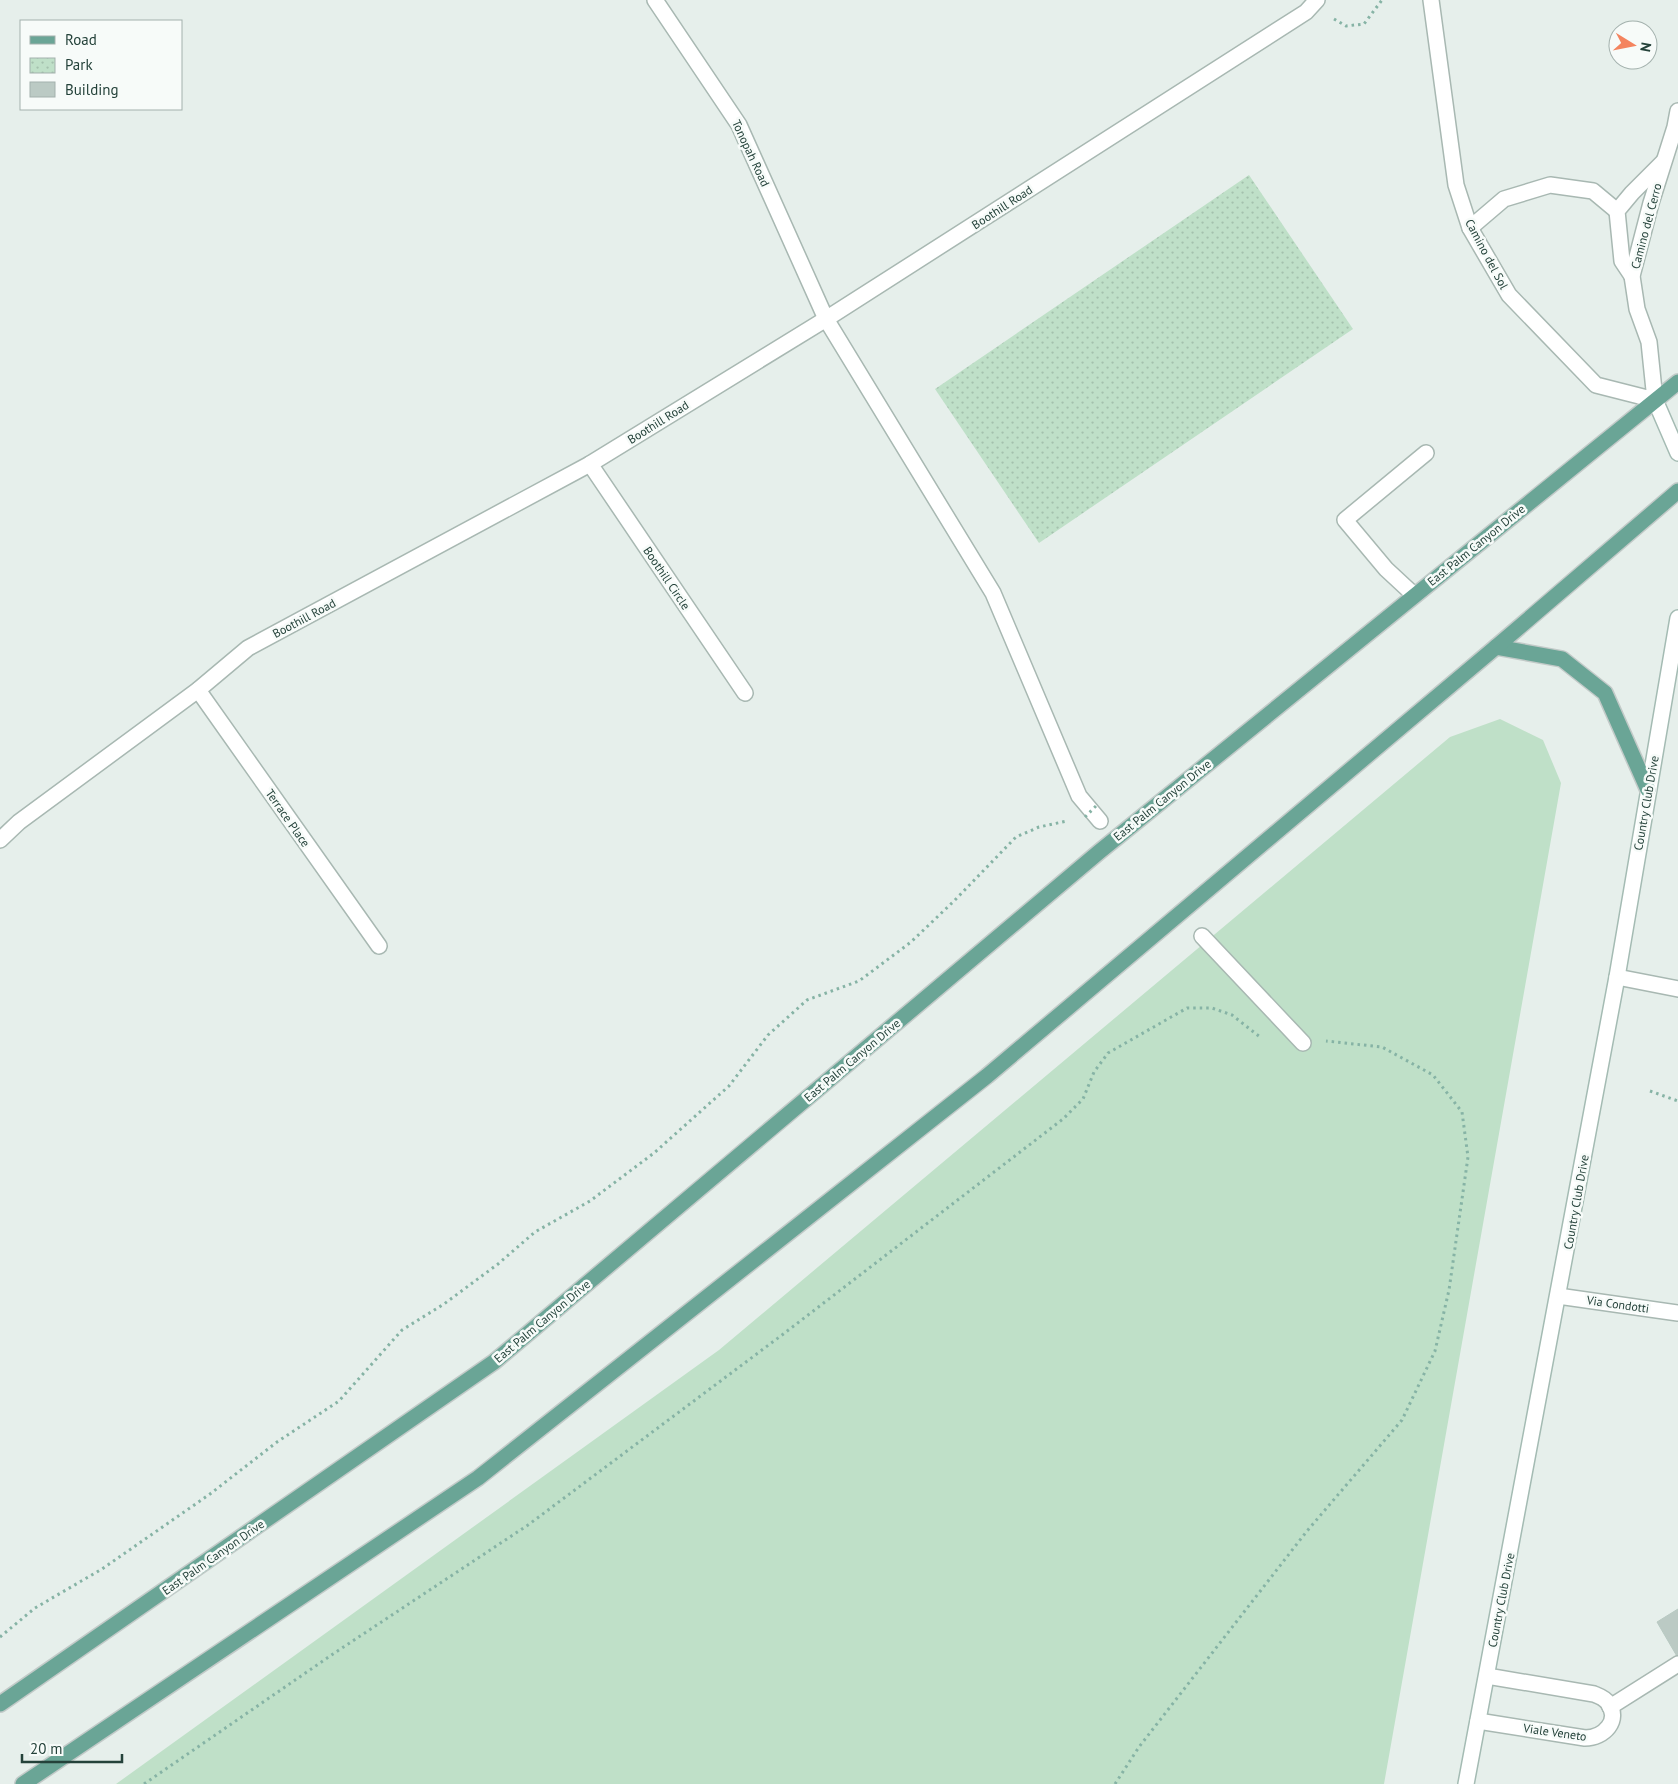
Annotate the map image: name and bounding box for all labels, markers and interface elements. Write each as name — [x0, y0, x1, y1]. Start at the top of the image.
legend — [20, 20, 182, 110]
north arrow — [1608, 20, 1658, 70]
text: Road — [65, 30, 97, 49]
text: N — [1636, 41, 1655, 53]
text: Park — [65, 55, 93, 74]
text: Building — [65, 80, 119, 99]
street label: Tonopah Road — [729, 117, 773, 189]
street label: Camino del Cerro — [1627, 181, 1665, 271]
street label: Boothill Road — [969, 182, 1035, 232]
street label: Camino del Sol — [1462, 216, 1512, 292]
street label: Boothill Road — [625, 397, 691, 447]
street label: East Palm Canyon Drive — [1424, 501, 1528, 589]
street label: Boothill Circle — [640, 544, 694, 612]
street label: Boothill Road — [270, 595, 338, 641]
street label: Country Club Drive — [1630, 755, 1662, 851]
street label: East Palm Canyon Drive — [1110, 756, 1214, 844]
street label: Terrace Place — [263, 786, 313, 850]
street label: East Palm Canyon Drive — [801, 1015, 903, 1105]
street label: Country Club Drive — [1560, 1154, 1592, 1250]
street label: East Palm Canyon Drive — [491, 1276, 593, 1366]
street label: Via Condotti — [1585, 1292, 1650, 1316]
street label: East Palm Canyon Drive — [159, 1516, 267, 1598]
street label: Country Club Drive — [1484, 1552, 1518, 1648]
street label: Viale Veneto — [1521, 1720, 1588, 1744]
scale bar — [22, 1732, 122, 1764]
text: 20 m — [30, 1739, 63, 1758]

